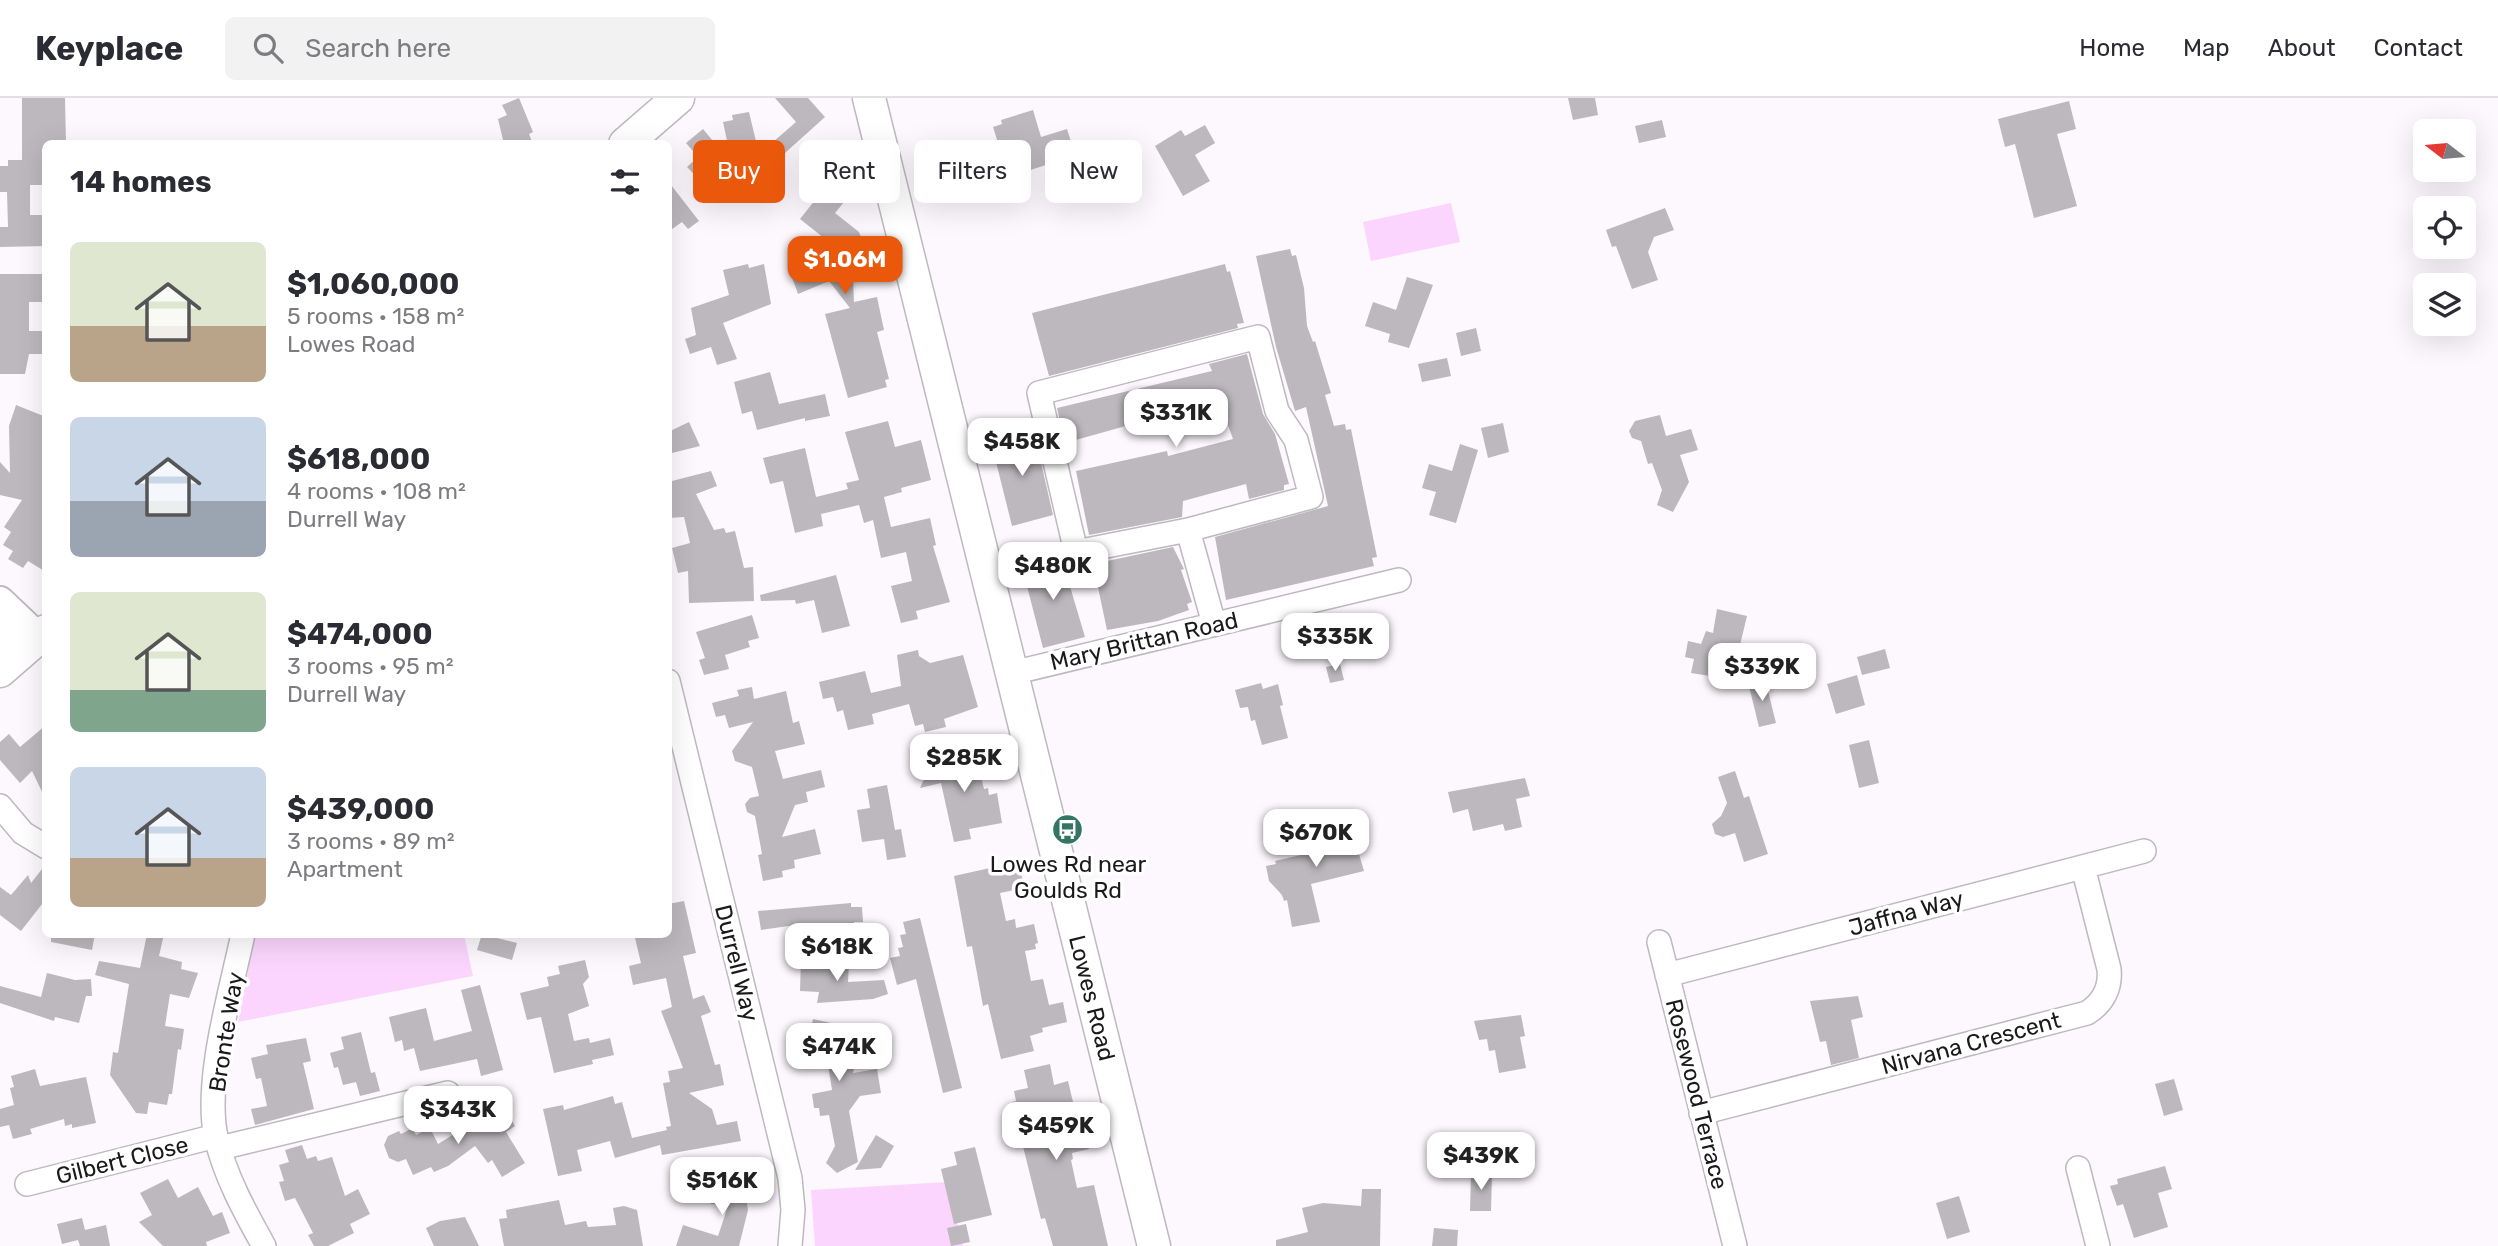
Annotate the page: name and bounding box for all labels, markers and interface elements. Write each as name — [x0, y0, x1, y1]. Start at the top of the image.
search box — [225, 17, 715, 80]
text: Keyplace — [35, 29, 183, 68]
icon: search — [249, 29, 287, 67]
text: Search here — [305, 33, 451, 64]
text: Home — [2079, 34, 2145, 62]
text: Map — [2183, 34, 2230, 62]
text: About — [2268, 34, 2336, 62]
text: Contact — [2374, 34, 2463, 62]
north arrow — [2413, 119, 2476, 182]
map controls — [2413, 119, 2476, 336]
chip: Buy — [693, 140, 785, 203]
chip: Rent — [799, 140, 900, 203]
chip: Filters — [914, 140, 1031, 203]
chip: New — [1045, 140, 1142, 203]
icon: filters — [606, 163, 644, 201]
text: 14 homes — [70, 164, 212, 200]
button: locate — [2413, 196, 2476, 259]
pin: $1.06M — [788, 236, 902, 296]
text: $1.06M — [804, 245, 886, 273]
text: $1,060,000 — [287, 266, 460, 302]
icon: home — [126, 270, 210, 354]
button: layers — [2413, 273, 2476, 336]
text: 5 rooms · 158 m² — [287, 302, 464, 330]
text: Lowes Road — [287, 330, 415, 358]
pin: $331K — [1127, 390, 1225, 449]
text: $331K — [1140, 398, 1212, 426]
pin: $458K — [973, 418, 1071, 478]
text: $458K — [984, 427, 1060, 455]
text: $618,000 — [287, 441, 430, 477]
icon: home — [126, 445, 210, 529]
text: 4 rooms · 108 m² — [287, 477, 466, 505]
text: Durrell Way — [287, 505, 406, 533]
pin: $480K — [1004, 542, 1102, 602]
text: $480K — [1014, 551, 1092, 579]
street label: Mary Brittan Road — [1047, 606, 1241, 676]
pin: $335K — [1286, 614, 1384, 673]
text: $474,000 — [287, 616, 433, 652]
icon: home — [126, 620, 210, 704]
text: $335K — [1297, 622, 1373, 650]
pin: $339K — [1713, 644, 1811, 703]
text: 3 rooms · 95 m² — [287, 652, 454, 680]
text: $339K — [1724, 652, 1800, 680]
text: Durrell Way — [287, 680, 406, 708]
pin: $285K — [915, 734, 1013, 794]
text: $285K — [926, 743, 1002, 771]
text: $439,000 — [287, 791, 434, 827]
icon: home — [126, 795, 210, 879]
pin: $670K — [1267, 810, 1365, 869]
bus stop icon: Lowes Rd near Goulds Rd — [1051, 813, 1085, 847]
text: $670K — [1279, 818, 1353, 846]
text: 3 rooms · 89 m² — [287, 827, 455, 855]
place label: Lowes Rd near Goulds Rd — [990, 850, 1146, 904]
text: Apartment — [287, 855, 403, 883]
street label: Jaffna Way — [1845, 884, 1967, 942]
street label: Durrell Way — [709, 902, 765, 1025]
pin: $618K — [788, 924, 886, 983]
text: $618K — [801, 932, 873, 960]
street label: Lowes Road — [1063, 932, 1121, 1064]
street label: Bronte Way — [203, 970, 249, 1094]
street label: Rosewood Terrace — [1660, 996, 1734, 1192]
street label: Nirvana Crescent — [1878, 1006, 2064, 1080]
pin: $474K — [790, 1024, 888, 1083]
text: $474K — [802, 1032, 876, 1060]
pin: $343K — [409, 1086, 507, 1146]
text: $343K — [420, 1095, 496, 1123]
pin: $459K — [1007, 1102, 1105, 1162]
text: $459K — [1018, 1111, 1094, 1139]
street label: Gilbert Close — [53, 1130, 191, 1190]
pin: $439K — [1432, 1132, 1530, 1192]
text: $439K — [1443, 1141, 1519, 1169]
pin: $516K — [673, 1158, 771, 1217]
text: $516K — [686, 1166, 758, 1194]

